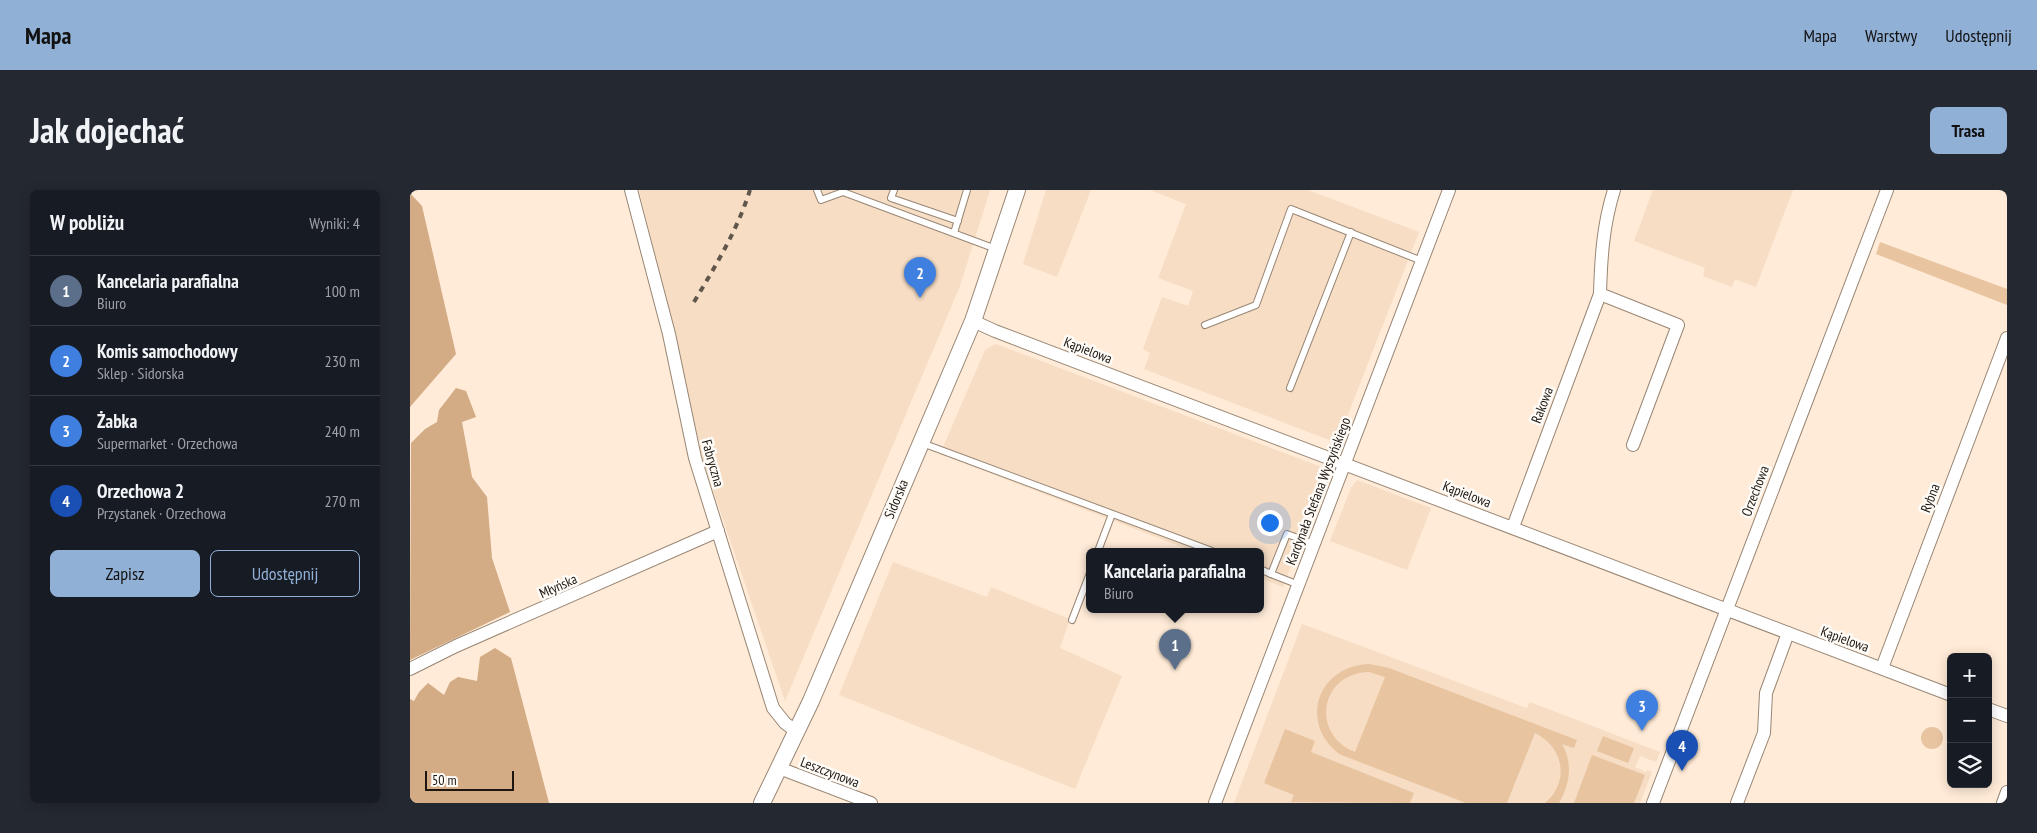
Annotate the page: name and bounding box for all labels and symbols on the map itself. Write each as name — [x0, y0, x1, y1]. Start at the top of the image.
pin: 2 — [904, 257, 936, 298]
street label: Kąpielowa — [1061, 333, 1115, 367]
street label: Rakowa — [1527, 384, 1557, 426]
street label: Kardynała Stefana Wyszyńskiego — [1282, 415, 1354, 567]
street label: Fabryczna — [698, 437, 728, 489]
street label: Orzechowa — [1737, 463, 1773, 519]
street label: Sidorska — [880, 477, 912, 521]
street label: Kąpielowa — [1440, 477, 1494, 511]
street label: Rybna — [1916, 481, 1944, 515]
your location — [1257, 510, 1283, 536]
street label: Młyńska — [536, 570, 580, 602]
street label: Kąpielowa — [1818, 622, 1872, 656]
pin: 1 — [1159, 629, 1191, 670]
pin: 3 — [1626, 690, 1658, 731]
pin: 4 — [1666, 730, 1698, 771]
street label: Leszczynowa — [798, 753, 862, 791]
scale bar — [425, 768, 514, 791]

